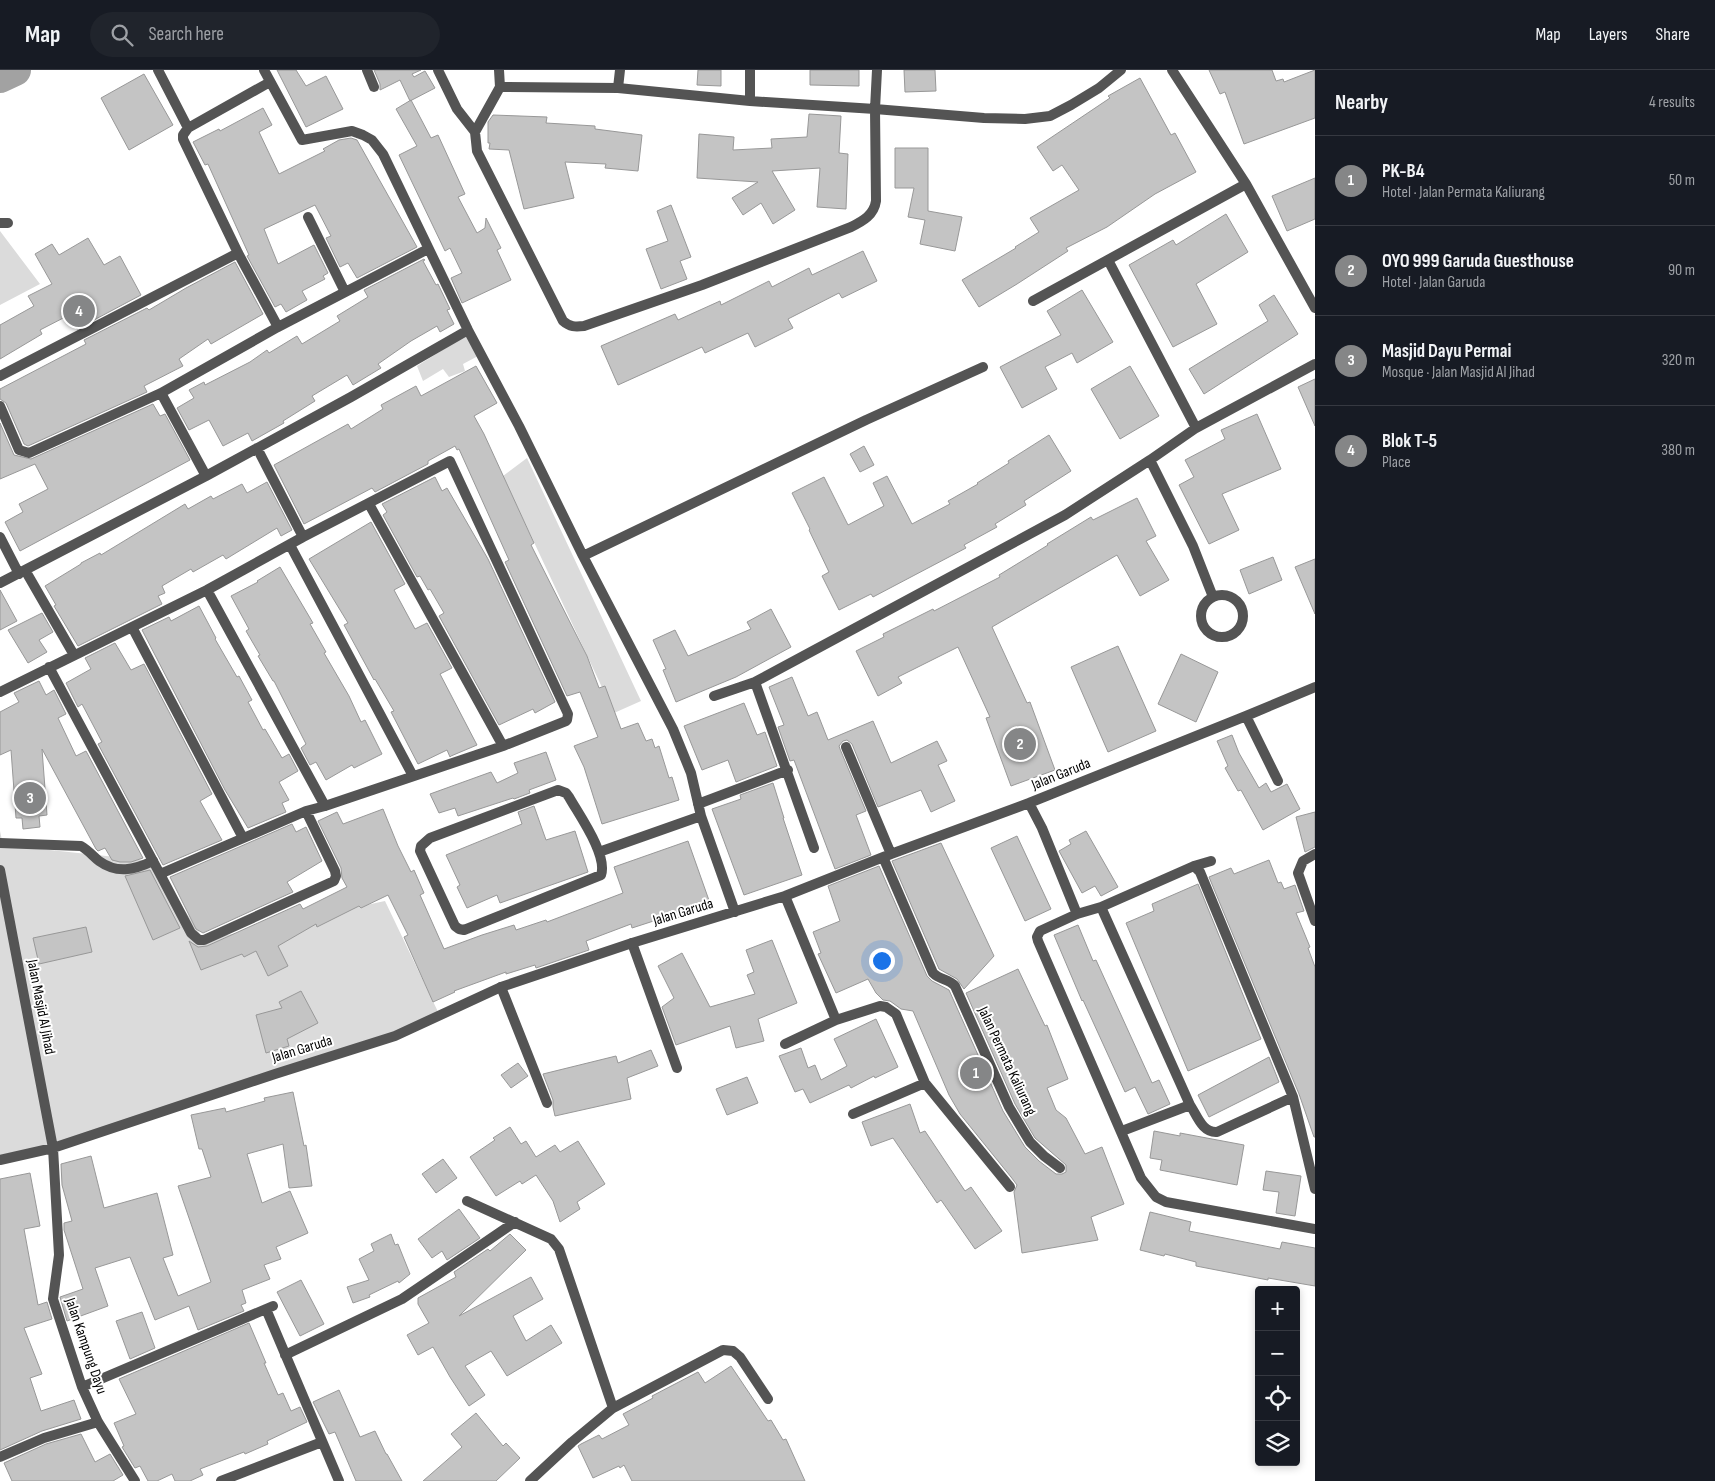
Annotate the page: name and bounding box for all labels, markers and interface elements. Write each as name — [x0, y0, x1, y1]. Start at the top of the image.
search box — [90, 12, 440, 57]
text: Map — [25, 20, 60, 49]
icon: search — [108, 21, 136, 49]
text: Search here — [148, 23, 224, 46]
text: Map — [1536, 24, 1561, 45]
text: Layers — [1589, 24, 1628, 45]
text: Share — [1656, 24, 1690, 45]
text: Nearby — [1335, 90, 1388, 115]
text: 4 results — [1649, 93, 1695, 112]
text: PK-B4 — [1382, 160, 1425, 183]
text: 1 — [1348, 171, 1354, 190]
text: 50 m — [1669, 171, 1695, 190]
text: Hotel · Jalan Permata Kaliurang — [1382, 183, 1545, 202]
text: OYO 999 Garuda Guesthouse — [1382, 250, 1574, 273]
text: 2 — [1347, 261, 1355, 280]
text: 90 m — [1668, 261, 1695, 280]
text: Hotel · Jalan Garuda — [1382, 273, 1485, 292]
pin: 4 — [63, 292, 95, 330]
text: Masjid Dayu Permai — [1382, 340, 1511, 363]
text: 3 — [1347, 351, 1355, 370]
text: 320 m — [1662, 351, 1695, 370]
text: Mosque · Jalan Masjid Al Jihad — [1382, 363, 1535, 382]
text: Blok T-5 — [1382, 430, 1437, 453]
text: 4 — [1347, 441, 1355, 460]
text: 380 m — [1661, 441, 1695, 460]
text: Place — [1382, 453, 1411, 472]
pin: 2 — [1004, 725, 1036, 763]
street label: Jalan Garuda — [1028, 753, 1094, 795]
pin: 3 — [14, 779, 46, 817]
street label: Jalan Garuda — [650, 894, 716, 930]
your location — [869, 948, 895, 974]
street label: Jalan Masjid Al Jihad — [22, 957, 60, 1056]
street label: Jalan Permata Kaliurang — [973, 1003, 1041, 1118]
street label: Jalan Garuda — [269, 1031, 335, 1067]
pin: 1 — [960, 1054, 992, 1092]
map controls — [1255, 1286, 1300, 1466]
button: + — [1255, 1286, 1300, 1331]
street label: Jalan Kampung Dayu — [60, 1294, 111, 1397]
button: − — [1255, 1331, 1300, 1376]
button: locate — [1255, 1376, 1300, 1421]
button: layers — [1255, 1421, 1300, 1466]

